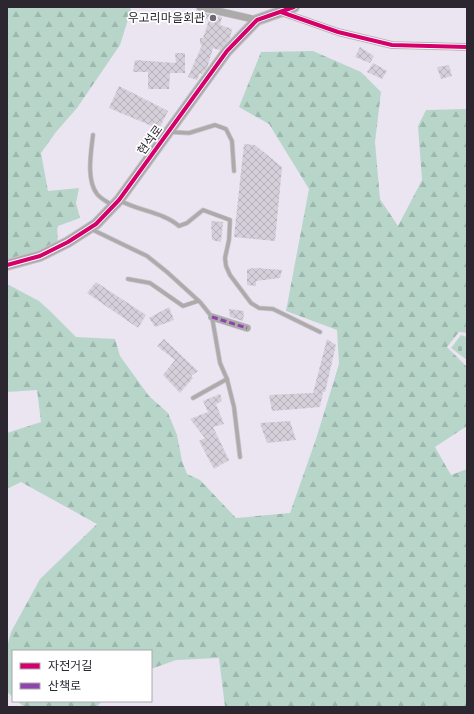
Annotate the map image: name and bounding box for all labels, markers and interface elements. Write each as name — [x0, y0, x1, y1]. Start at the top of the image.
place label: 우고리마을회관 — [128, 11, 205, 25]
marker: 우고리마을회관 — [208, 13, 218, 23]
street label: 현석로 — [135, 122, 165, 158]
legend — [12, 650, 152, 702]
text: 자전거길 — [48, 659, 92, 673]
text: 산책로 — [48, 679, 81, 693]

